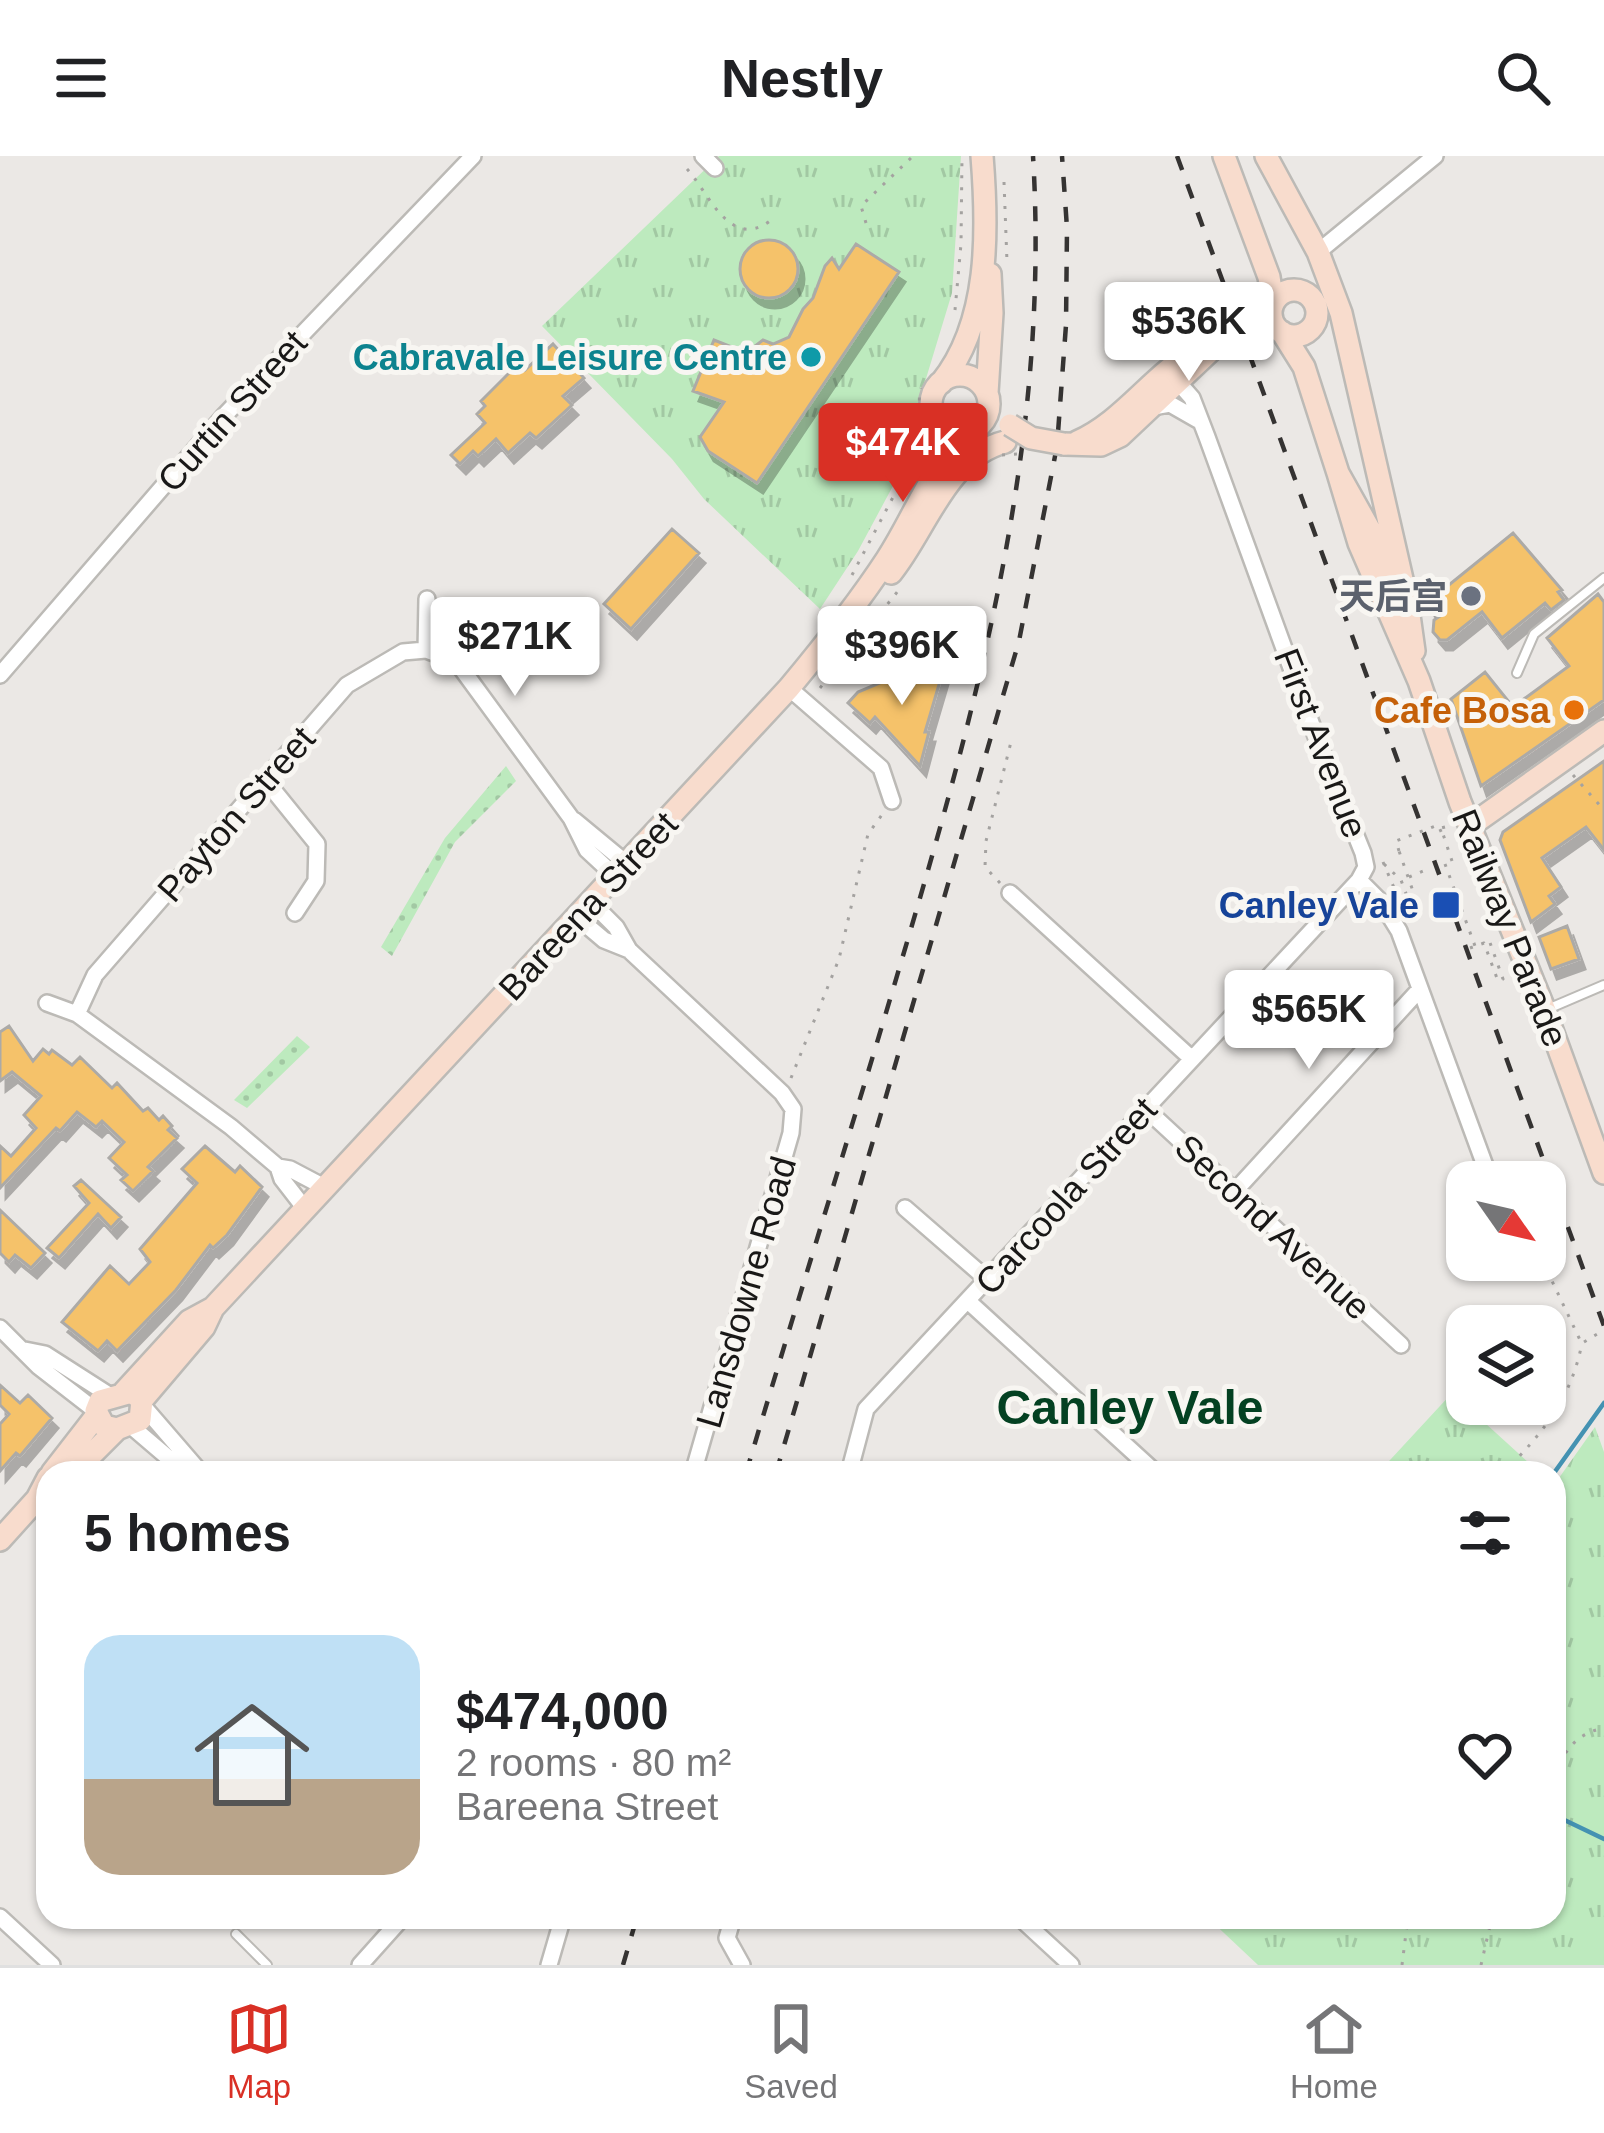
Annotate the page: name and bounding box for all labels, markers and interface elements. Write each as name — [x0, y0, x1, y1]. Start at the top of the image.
icon: menu — [48, 45, 114, 111]
icon: search — [1490, 45, 1556, 111]
text: Nestly — [721, 48, 883, 108]
pin: $536K — [1105, 282, 1273, 384]
text: $536K — [1132, 299, 1246, 342]
street label: Curtin Street — [149, 322, 315, 500]
place label: Cabravale Leisure Centre — [353, 337, 787, 378]
marker: Cabravale Leisure Centre — [798, 344, 824, 370]
pin: $474K — [819, 403, 987, 505]
text: $474K — [846, 420, 960, 463]
place label: 天后宫 — [1339, 576, 1447, 617]
marker: 天后宫 — [1458, 583, 1484, 609]
pin: $271K — [431, 597, 599, 699]
pin: $396K — [818, 606, 986, 708]
text: $271K — [458, 614, 572, 657]
text: $396K — [845, 623, 959, 666]
street label: First Avenue — [1266, 643, 1376, 843]
place label: Cafe Bosa — [1374, 690, 1551, 731]
marker: Cafe Bosa — [1561, 697, 1587, 723]
street label: Payton Street — [149, 718, 323, 910]
street label: Bareena Street — [490, 803, 686, 1009]
street label: Railway Parade — [1444, 803, 1576, 1053]
place label: Canley Vale — [1219, 885, 1419, 926]
marker: Canley Vale — [1430, 889, 1462, 921]
pin: $565K — [1225, 970, 1393, 1072]
text: $565K — [1252, 987, 1366, 1030]
street label: Carcoola Street — [967, 1089, 1165, 1303]
street label: Second Avenue — [1167, 1126, 1379, 1328]
street label: Lansdowne Road — [688, 1152, 804, 1432]
north arrow — [1446, 1161, 1566, 1281]
map controls — [1446, 1161, 1566, 1425]
button: layers — [1446, 1305, 1566, 1425]
district label: Canley Vale — [997, 1381, 1263, 1434]
icon: filters — [1452, 1500, 1518, 1566]
text: 5 homes — [84, 1505, 291, 1562]
icon: home — [180, 1683, 324, 1827]
text: $474,000 — [456, 1683, 669, 1740]
icon: heart — [1452, 1722, 1518, 1788]
text: 2 rooms · 80 m² — [456, 1741, 731, 1784]
text: Bareena Street — [456, 1785, 718, 1828]
tab: Map — [226, 1996, 292, 2106]
tab: Saved — [744, 1996, 838, 2106]
tab: Home — [1290, 1996, 1378, 2106]

